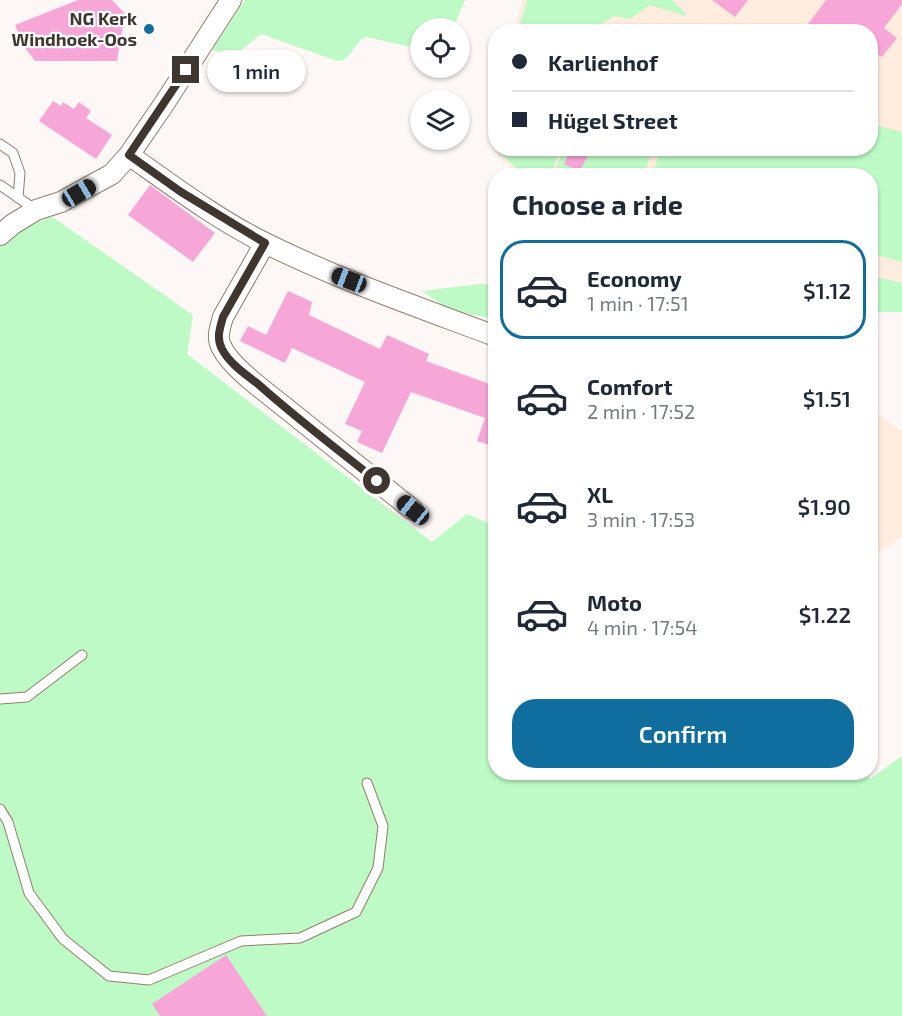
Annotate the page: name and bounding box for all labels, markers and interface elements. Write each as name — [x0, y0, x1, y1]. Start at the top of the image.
place label: NG Kerk Windhoek-Oos — [12, 7, 137, 50]
map controls — [410, 18, 470, 150]
button: locate — [410, 18, 470, 78]
marker: NG Kerk Windhoek-Oos — [142, 22, 156, 36]
callout: 1 min — [207, 49, 306, 91]
text: Karlienhof — [548, 49, 658, 75]
route end — [172, 56, 199, 83]
text: 1 min — [233, 59, 280, 83]
button: layers — [410, 90, 470, 150]
text: Hügel Street — [548, 107, 678, 133]
car — [59, 176, 99, 210]
text: Choose a ride — [512, 188, 683, 220]
icon: car — [515, 263, 569, 317]
car — [329, 265, 369, 295]
text: Economy — [587, 265, 682, 291]
text: $1.12 — [803, 277, 851, 303]
text: 1 min · 17:51 — [587, 291, 689, 315]
icon: car — [515, 371, 569, 425]
text: Comfort — [587, 373, 672, 399]
text: $1.51 — [803, 385, 851, 411]
text: 2 min · 17:52 — [587, 399, 695, 423]
route start — [363, 467, 390, 494]
icon: car — [515, 479, 569, 533]
text: XL — [587, 481, 613, 507]
car — [393, 492, 433, 528]
text: $1.90 — [798, 493, 851, 519]
text: 3 min · 17:53 — [587, 507, 695, 531]
icon: car — [515, 587, 569, 641]
text: Moto — [587, 589, 642, 615]
text: $1.22 — [799, 601, 851, 627]
text: 4 min · 17:54 — [587, 615, 697, 639]
button: Confirm — [512, 699, 854, 768]

